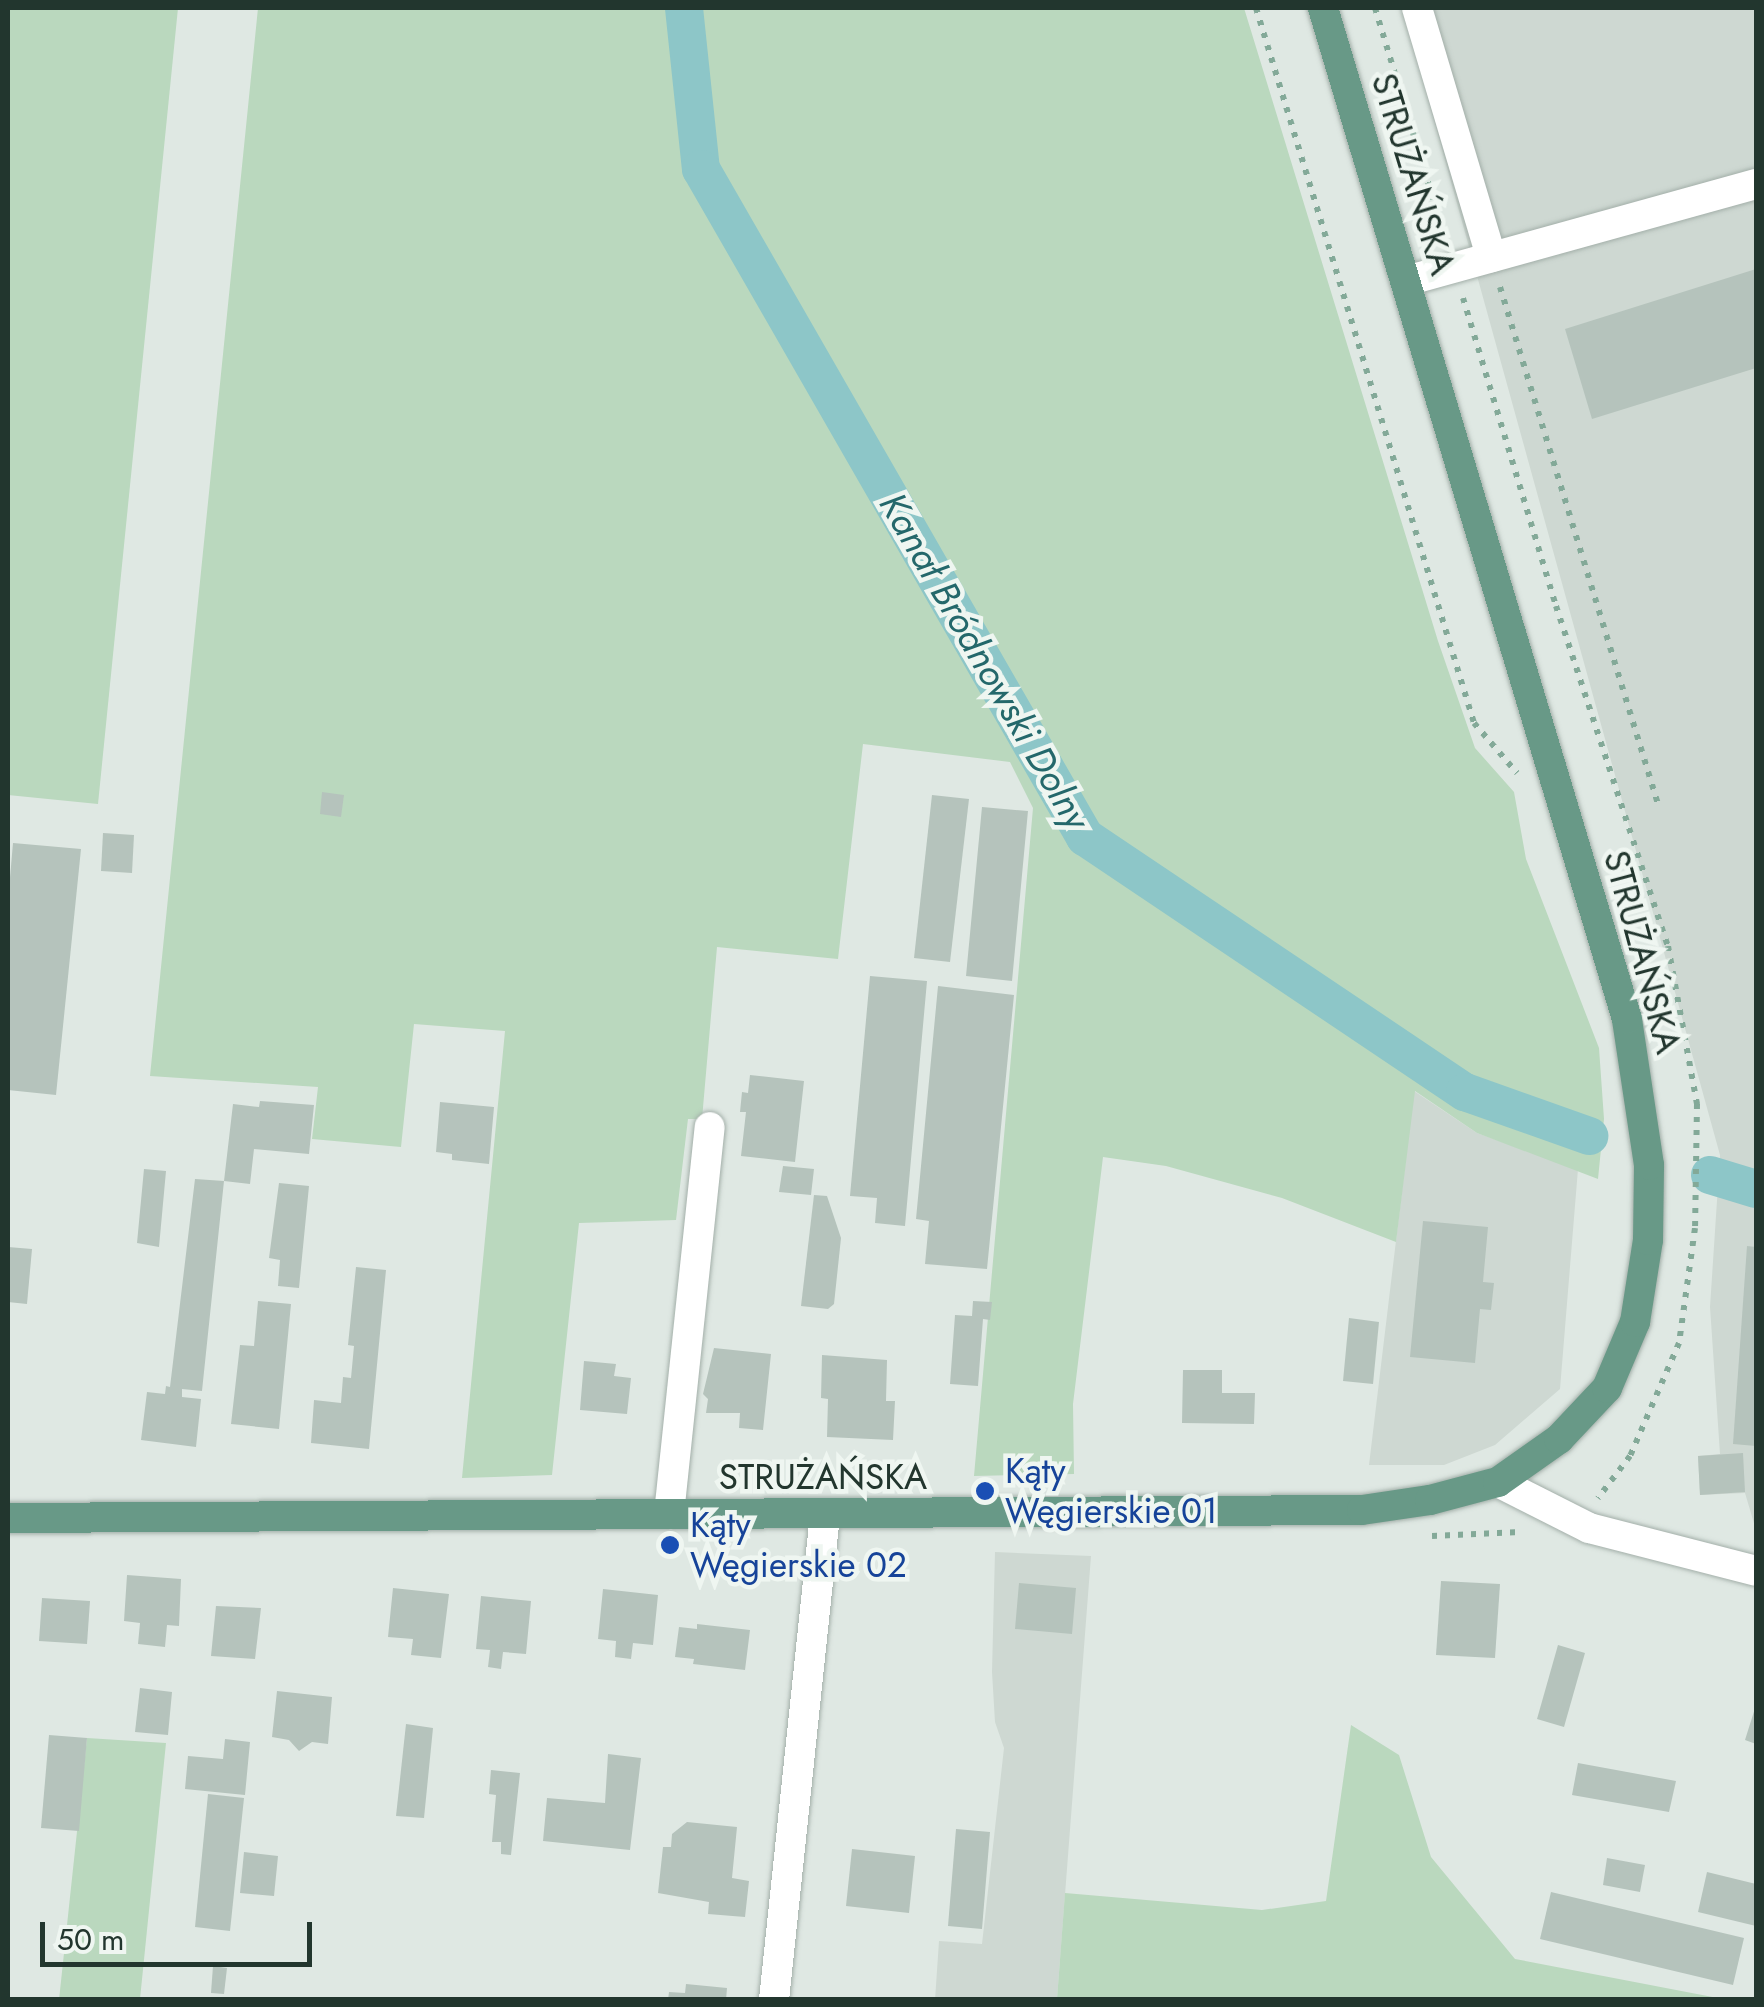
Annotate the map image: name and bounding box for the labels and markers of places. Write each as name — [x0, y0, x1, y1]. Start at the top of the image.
place label: Kąty Węgierskie 01 — [1005, 1450, 1218, 1532]
marker: Kąty Węgierskie 01 — [974, 1480, 996, 1502]
place label: Kąty Węgierskie 02 — [690, 1504, 907, 1586]
marker: Kąty Węgierskie 02 — [659, 1534, 681, 1556]

